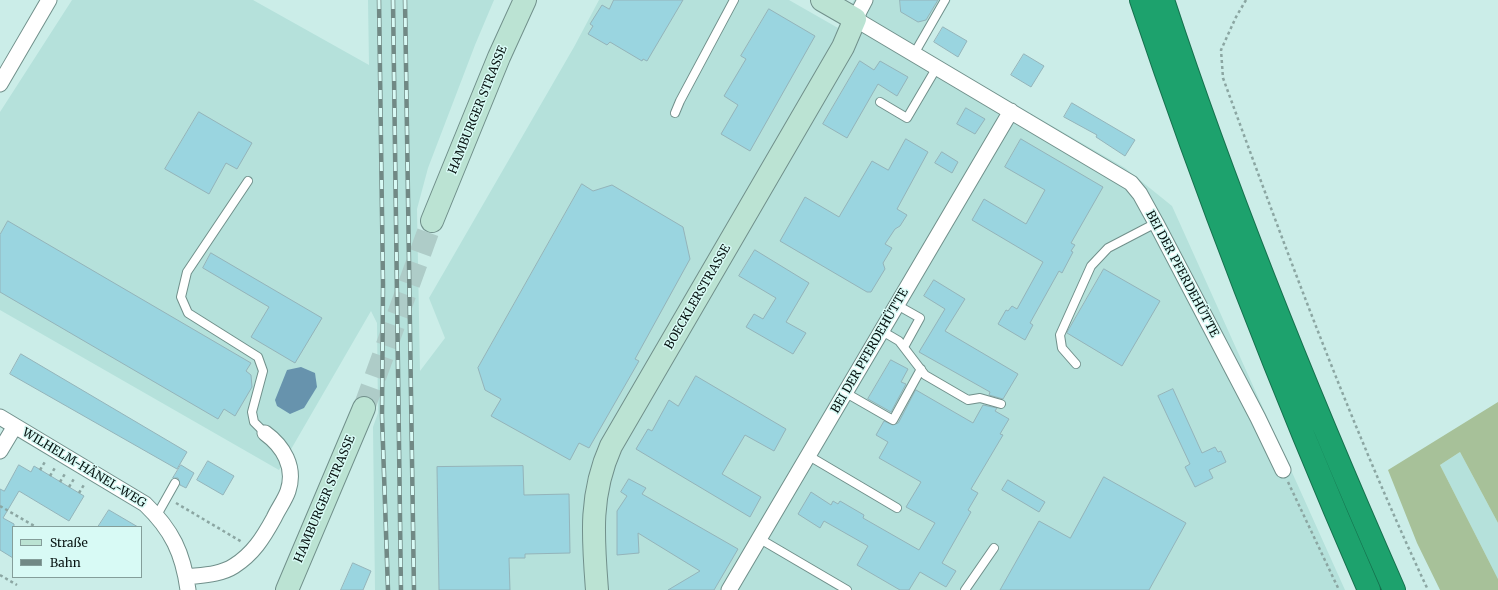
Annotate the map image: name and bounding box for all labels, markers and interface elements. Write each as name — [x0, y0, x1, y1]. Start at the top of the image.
street label: HAMBURGER STRASSE — [446, 44, 510, 176]
street label: BEI DER PFERDEHÜTTE — [1142, 208, 1222, 340]
street label: BOECKLERSTRASSE — [662, 242, 734, 352]
street label: BEI DER PFERDEHÜTTE — [828, 286, 912, 416]
street label: WILHELM-HÄNEL-WEG — [20, 425, 148, 511]
street label: HAMBURGER STRASSE — [292, 433, 358, 565]
legend — [12, 526, 142, 578]
text: Straße — [50, 535, 88, 550]
text: Bahn — [50, 555, 81, 570]

